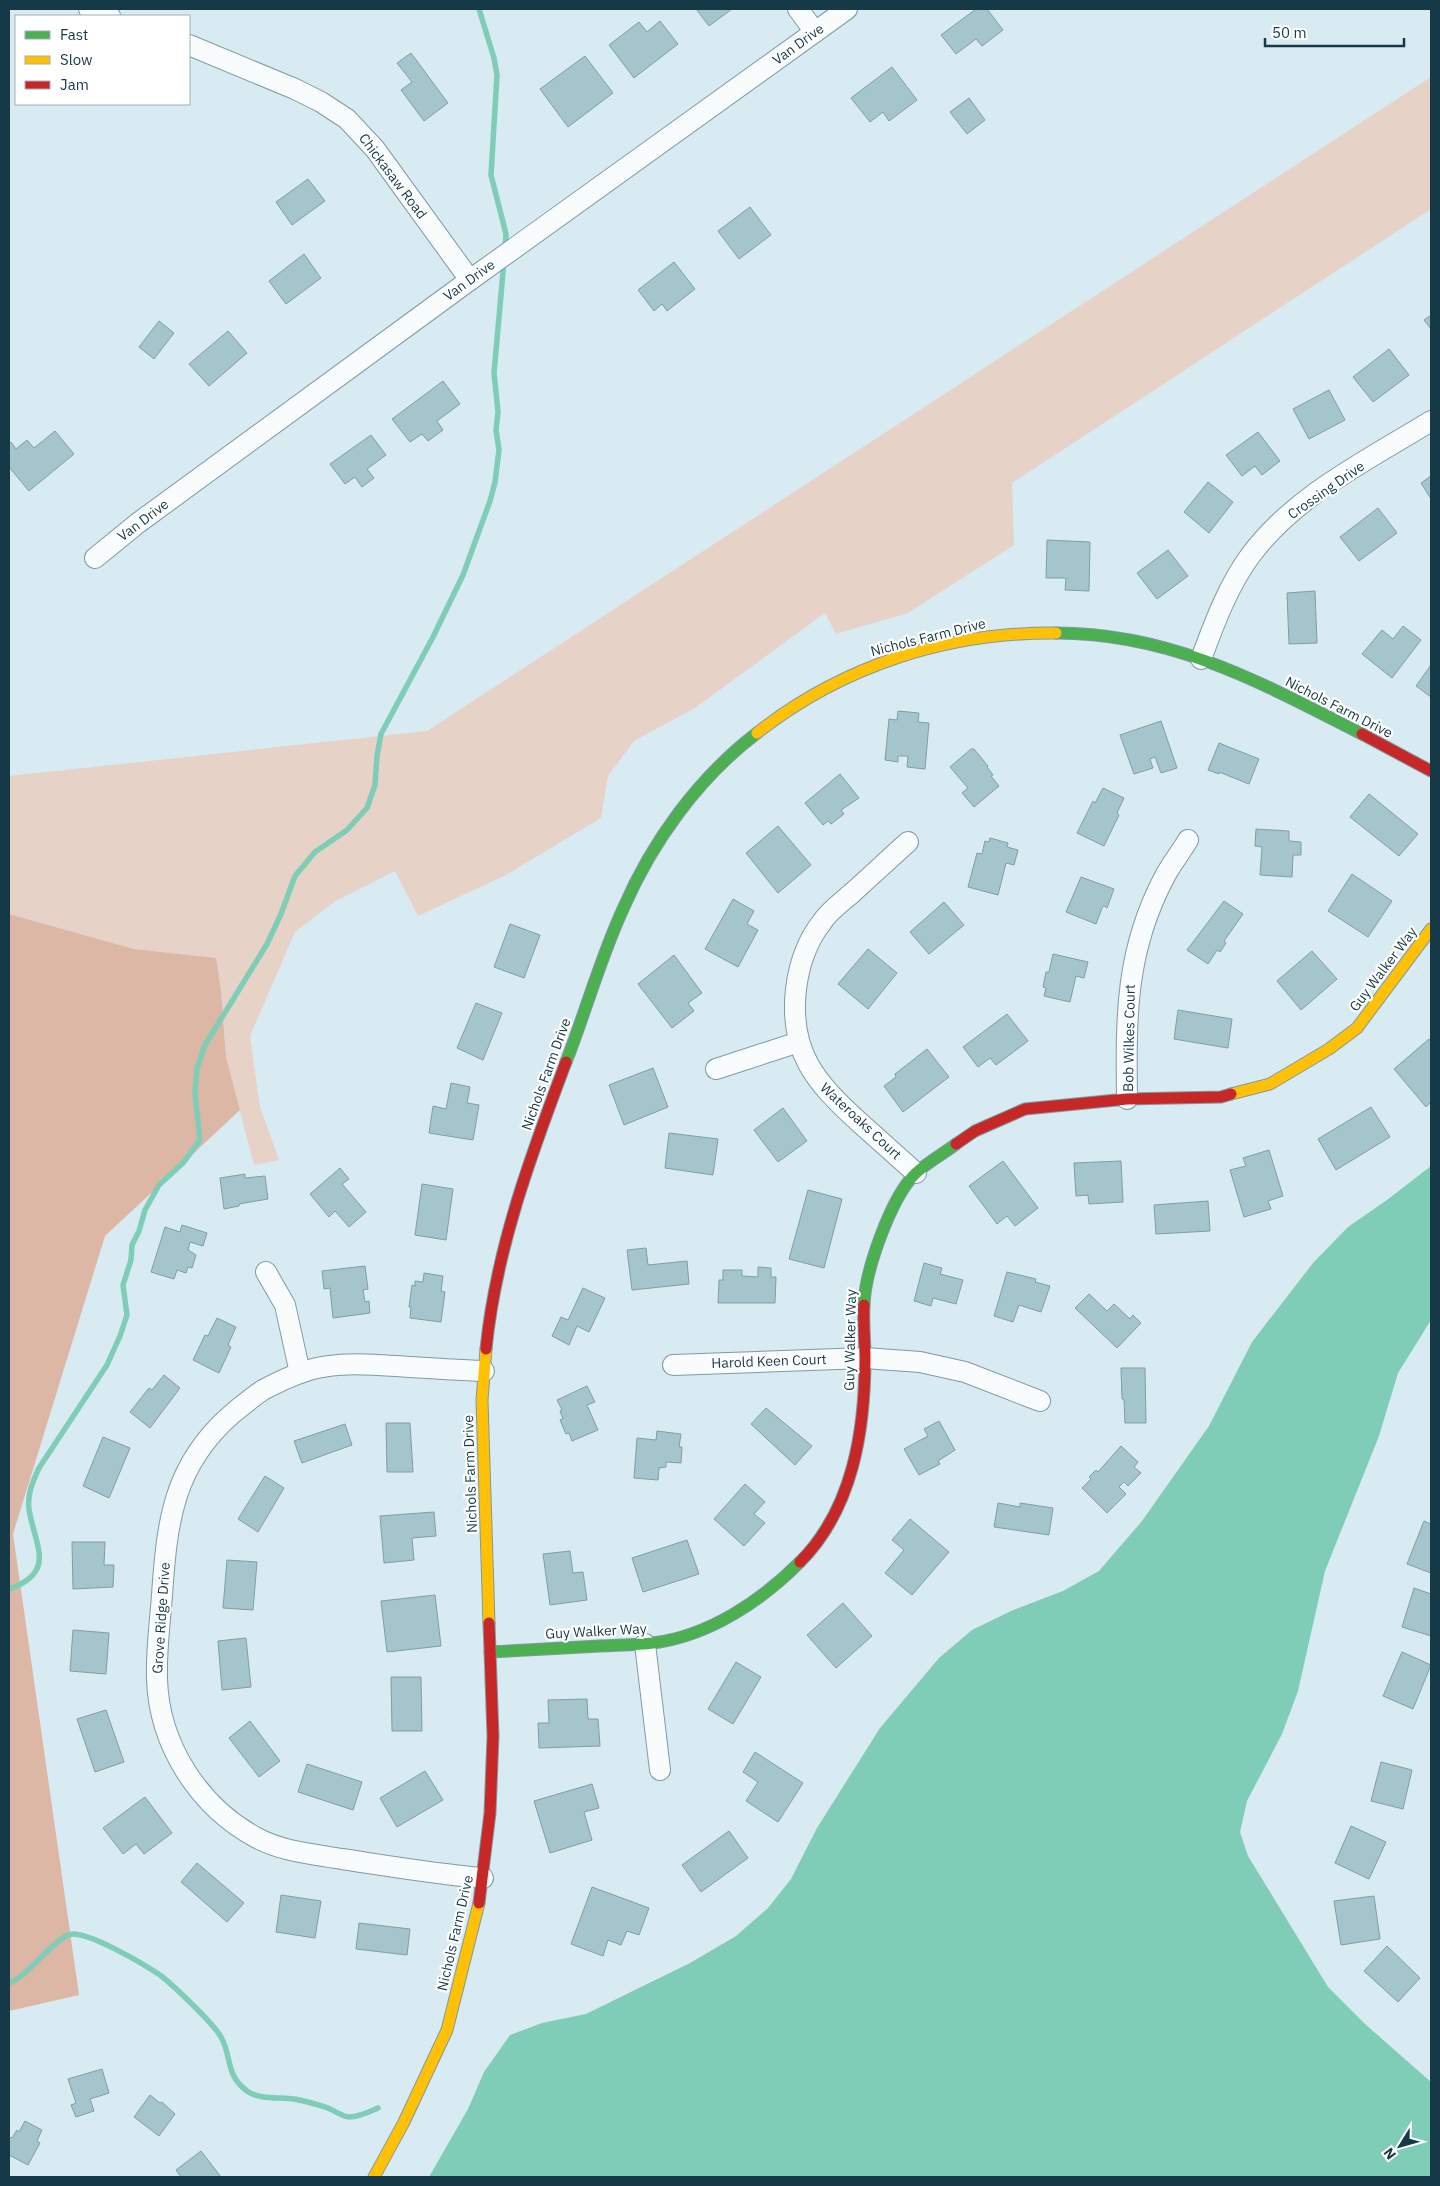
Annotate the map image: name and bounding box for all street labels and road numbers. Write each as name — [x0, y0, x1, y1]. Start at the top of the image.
street label: Van Drive — [769, 19, 828, 69]
street label: Chickasaw Road — [355, 130, 431, 222]
street label: Van Drive — [440, 255, 499, 305]
street label: Crossing Drive — [1284, 457, 1368, 523]
street label: Van Drive — [114, 495, 172, 545]
street label: Nichols Farm Drive — [869, 614, 988, 660]
street label: Nichols Farm Drive — [1282, 672, 1396, 742]
street label: Guy Walker Way — [1345, 923, 1421, 1015]
street label: Bob Wilkes Court — [1119, 984, 1139, 1092]
street label: Nichols Farm Drive — [517, 1015, 575, 1133]
street label: Wateroaks Court — [817, 1079, 905, 1163]
street label: Guy Walker Way — [840, 1289, 860, 1391]
street label: Harold Keen Court — [711, 1350, 827, 1372]
street label: Nichols Farm Drive — [459, 1414, 481, 1533]
street label: Grove Ridge Drive — [148, 1561, 174, 1674]
street label: Guy Walker Way — [545, 1619, 647, 1643]
street label: Nichols Farm Drive — [433, 1873, 477, 1993]

